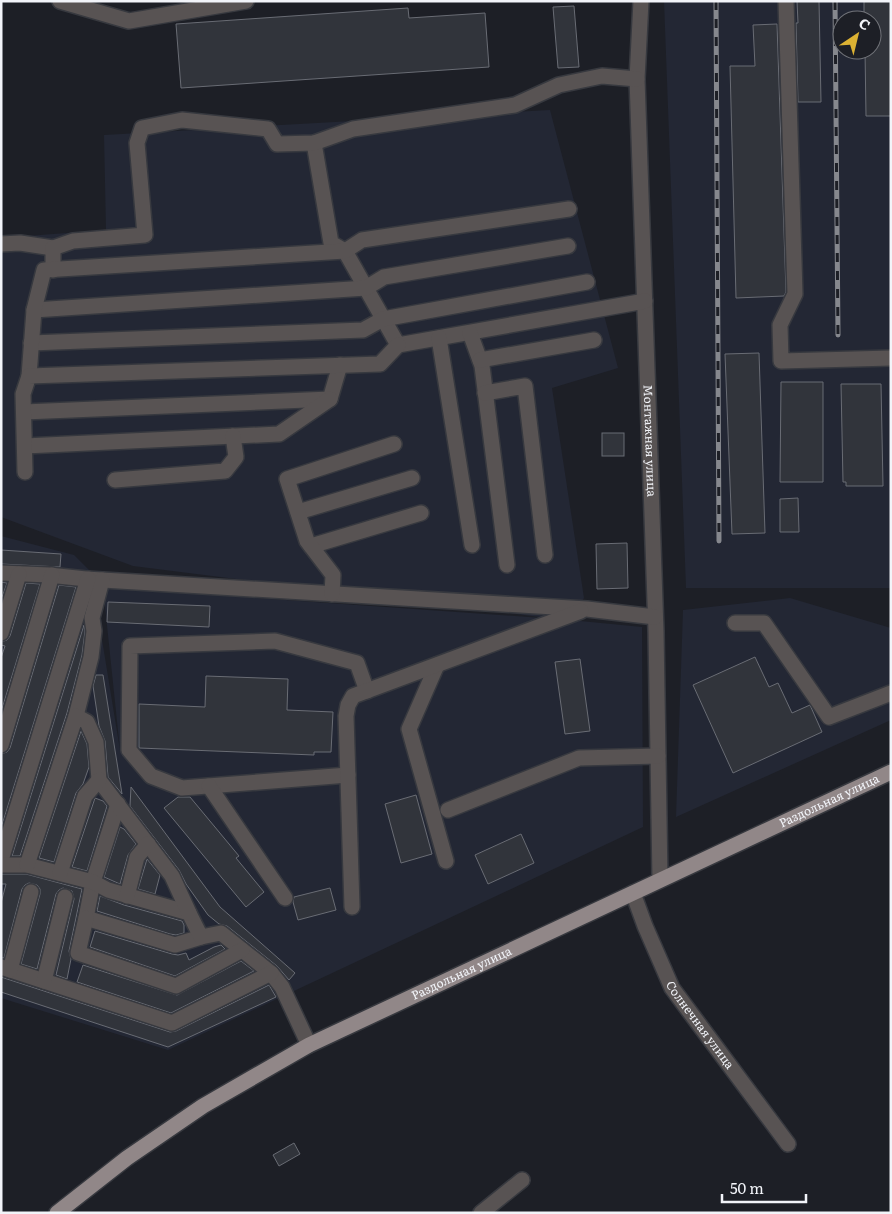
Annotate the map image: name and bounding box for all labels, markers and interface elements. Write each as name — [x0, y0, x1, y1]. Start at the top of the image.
north arrow — [832, 10, 882, 60]
text: С — [855, 12, 875, 35]
street label: Монтажная улица — [640, 384, 661, 498]
street label: Раздольная улица — [776, 769, 882, 831]
street label: Раздольная улица — [408, 941, 515, 1004]
street label: Солнечная улица — [662, 978, 739, 1073]
scale bar — [722, 1172, 806, 1204]
text: 50 m — [730, 1176, 764, 1199]

